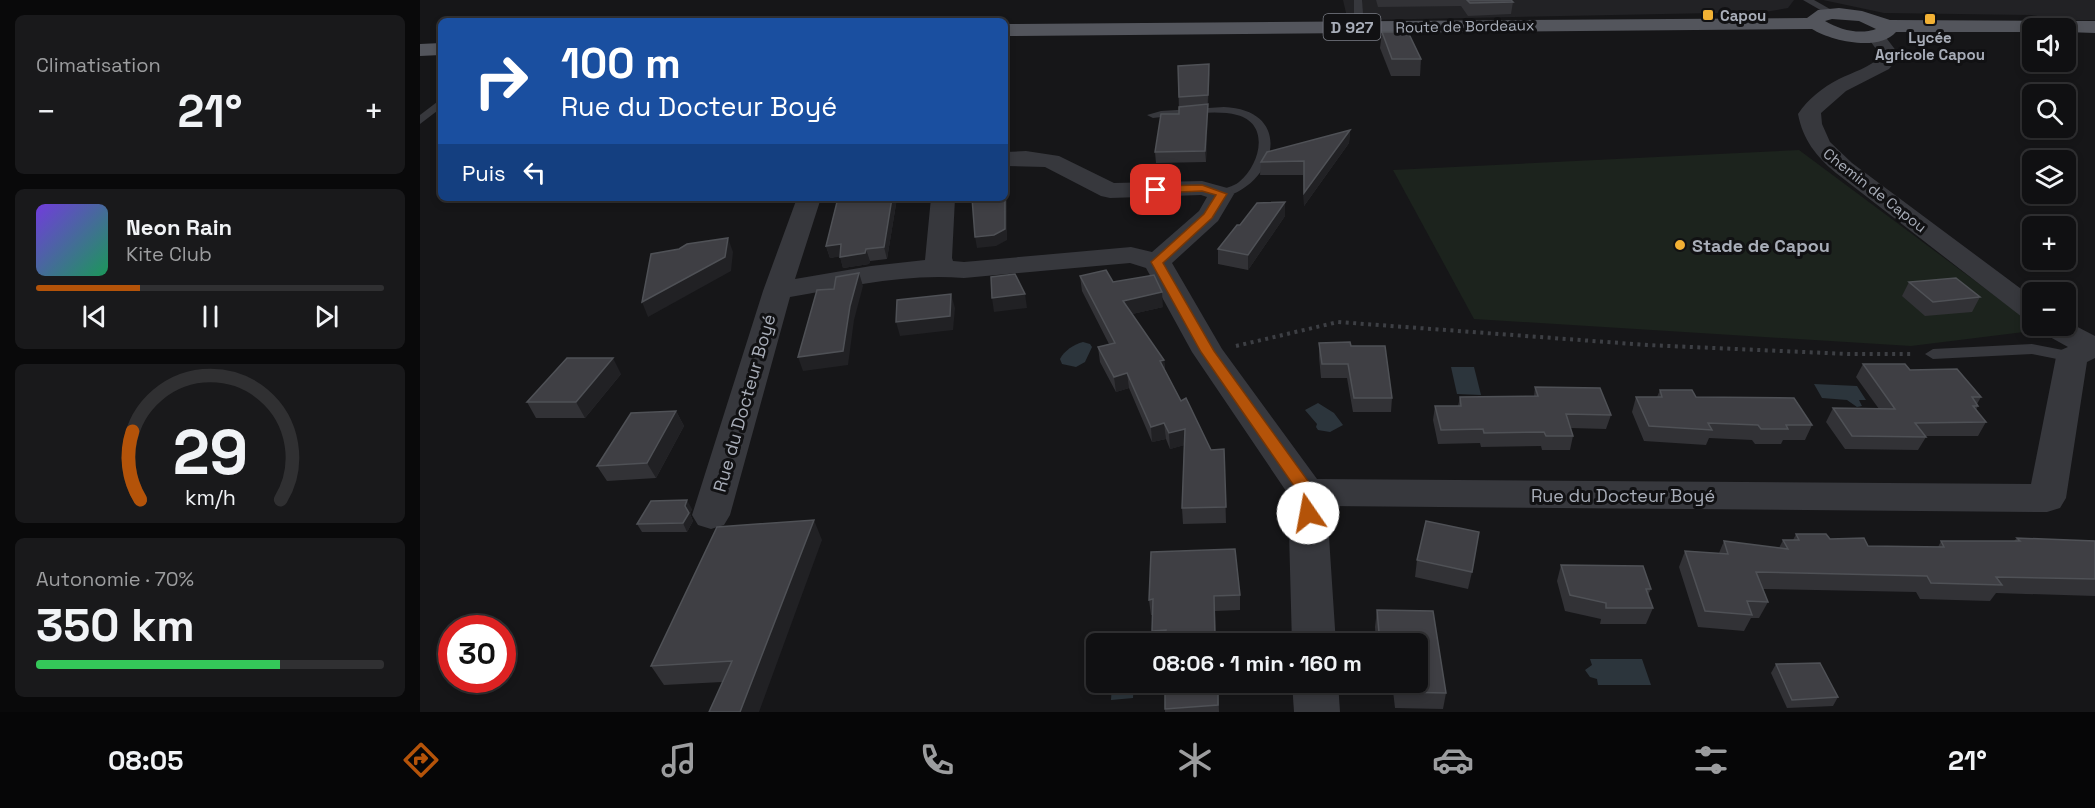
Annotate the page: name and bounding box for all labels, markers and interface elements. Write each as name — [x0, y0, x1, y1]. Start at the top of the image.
place label: Capou — [1720, 6, 1766, 25]
marker: Capou — [1701, 8, 1715, 22]
marker: Lycée Agricole Capou — [1923, 12, 1937, 26]
road number: D 927 — [1324, 14, 1380, 40]
street label: Route de Bordeaux — [1395, 15, 1535, 37]
map controls — [2022, 18, 2076, 336]
button: sound — [2022, 18, 2076, 72]
place label: Lycée Agricole Capou — [1875, 28, 1985, 64]
text: 100 m — [561, 37, 681, 90]
icon: right — [462, 42, 540, 120]
text: Climatisation — [36, 52, 161, 78]
text: 21° — [178, 83, 242, 140]
button: search — [2022, 84, 2076, 138]
text: Rue du Docteur Boyé — [561, 89, 837, 124]
text: − — [36, 91, 56, 133]
text: + — [364, 91, 384, 133]
street label: Chemin de Capou — [1819, 144, 1931, 236]
button: layers — [2022, 150, 2076, 204]
icon: left — [518, 156, 551, 189]
text: Puis — [462, 159, 506, 187]
pin — [1130, 164, 1181, 215]
icon: arrive — [1139, 173, 1172, 206]
text: Neon Rain — [126, 213, 232, 241]
button: + — [2022, 216, 2076, 270]
place label: Stade de Capou — [1692, 234, 1830, 257]
marker: Stade de Capou — [1673, 238, 1687, 252]
text: Kite Club — [126, 241, 212, 267]
button: − — [2022, 282, 2076, 336]
icon: previous — [78, 300, 111, 333]
icon: pause — [194, 300, 227, 333]
icon: next — [310, 300, 343, 333]
street label: Rue du Docteur Boyé — [708, 311, 780, 495]
text: 29 — [172, 413, 248, 492]
position arrow — [1276, 481, 1340, 545]
street label: Rue du Docteur Boyé — [1531, 484, 1715, 507]
text: km/h — [184, 485, 236, 512]
text: Autonomie · 70% — [36, 566, 194, 592]
text: 350 km — [36, 597, 195, 654]
speed limit sign: 30 — [438, 615, 516, 693]
text: 08:06 · 1 min · 160 m — [1152, 649, 1362, 677]
icon: directions — [400, 739, 442, 781]
icon: music — [658, 739, 700, 781]
icon: phone — [916, 739, 958, 781]
icon: climate — [1174, 739, 1216, 781]
icon: car — [1432, 739, 1474, 781]
icon: filters — [1690, 739, 1732, 781]
text: 08:05 — [108, 743, 183, 778]
text: 21° — [1948, 743, 1987, 778]

